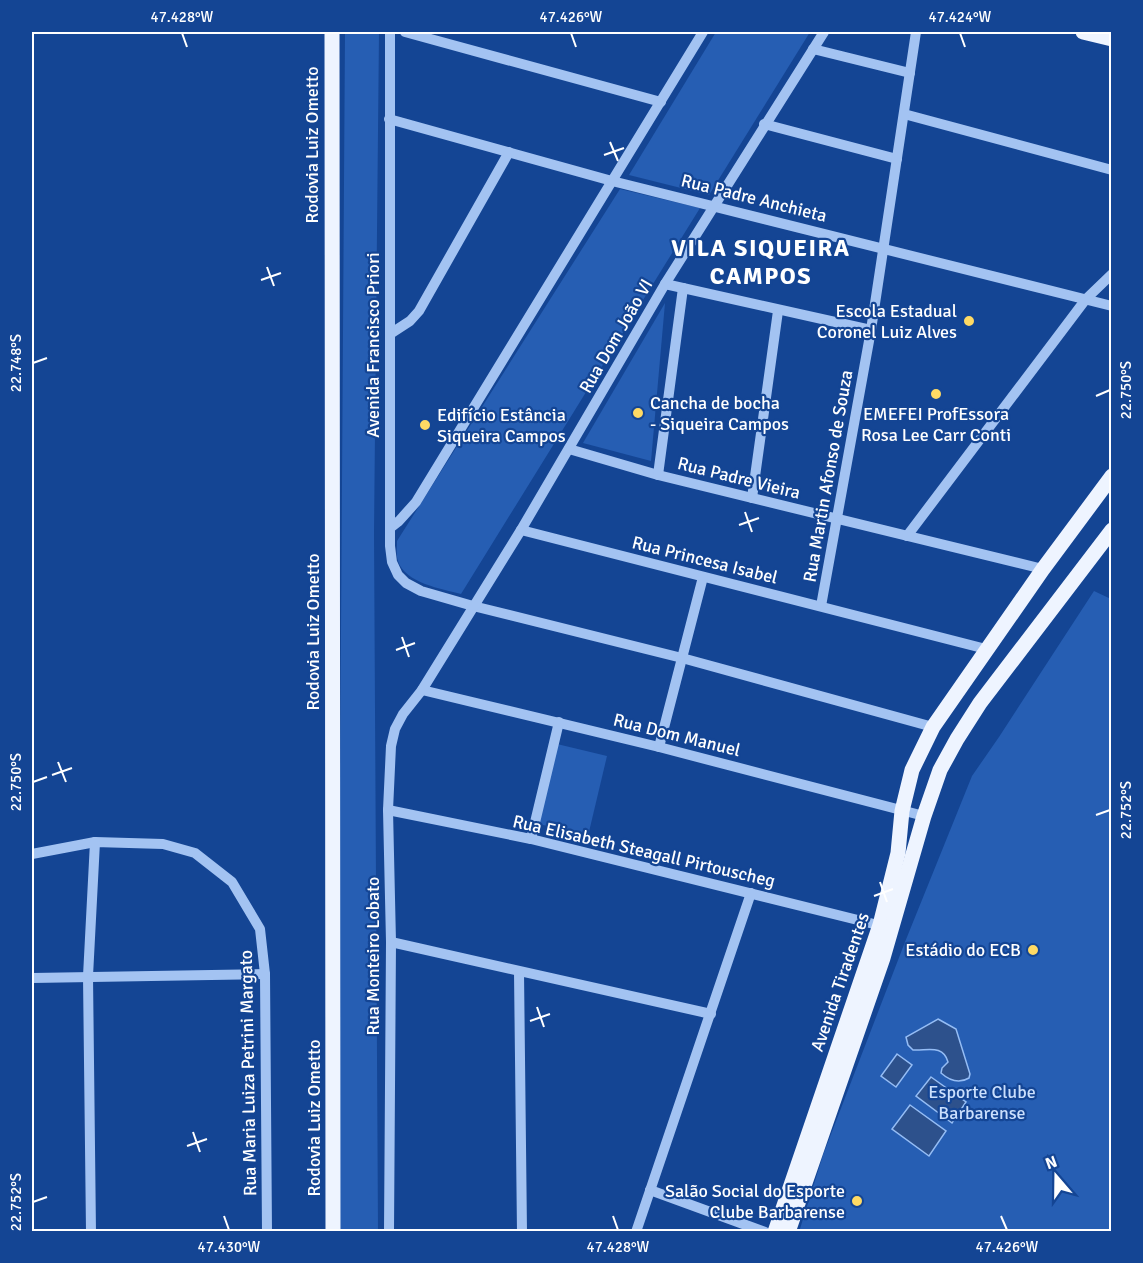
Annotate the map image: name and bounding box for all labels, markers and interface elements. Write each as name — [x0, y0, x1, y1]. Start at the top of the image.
text: 47.428°W — [151, 8, 214, 26]
text: 47.426°W — [540, 8, 603, 26]
text: 47.424°W — [929, 8, 992, 26]
street label: Rodovia Luiz Ometto — [301, 66, 323, 224]
street label: Rua Padre Anchieta — [679, 169, 829, 227]
district label: VILA SIQUEIRA CAMPOS — [671, 233, 851, 291]
street label: Avenida Francisco Priori — [362, 252, 384, 438]
street label: Rua Dom João VI — [574, 275, 658, 397]
place label: Escola Estadual Coronel Luiz Alves — [817, 300, 957, 343]
marker: Escola Estadual Coronel Luiz Alves — [962, 314, 976, 328]
text: 22.748°S — [7, 334, 25, 392]
text: 22.750°S — [1117, 361, 1135, 419]
street label: Rua Martin Afonso de Souza — [799, 368, 857, 584]
marker: EMEFEI ProfEssora Rosa Lee Carr Conti — [929, 387, 943, 401]
place label: Cancha de bocha - Siqueira Campos — [650, 392, 789, 435]
place label: EMEFEI ProfEssora Rosa Lee Carr Conti — [861, 403, 1011, 446]
place label: Edifício Estância Siqueira Campos — [437, 404, 566, 447]
marker: Cancha de bocha - Siqueira Campos — [631, 406, 645, 420]
marker: Edifício Estância Siqueira Campos — [418, 418, 432, 432]
street label: Rua Padre Vieira — [675, 452, 803, 504]
street label: Rua Princesa Isabel — [630, 531, 780, 589]
street label: Rodovia Luiz Ometto — [302, 553, 324, 711]
street label: Rua Dom Manuel — [611, 709, 743, 761]
text: 22.750°S — [7, 753, 25, 811]
text: 22.752°S — [1117, 781, 1135, 839]
street label: Rua Elisabeth Steagall Pirtouscheg — [511, 810, 777, 892]
street label: Rua Monteiro Lobato — [362, 877, 384, 1035]
street label: Avenida Tiradentes — [806, 909, 874, 1054]
place label: Estádio do ECB — [905, 939, 1021, 961]
marker: Estádio do ECB — [1026, 943, 1040, 957]
street label: Rua Maria Luiza Petrini Margato — [235, 950, 261, 1196]
street label: Rodovia Luiz Ometto — [303, 1039, 325, 1197]
park label: Esporte Clube Barbarense — [928, 1081, 1036, 1124]
north arrow — [1026, 1146, 1086, 1206]
text: N — [1043, 1152, 1060, 1174]
text: 22.752°S — [7, 1173, 25, 1231]
place label: Salão Social do Esporte Clube Barbarense — [665, 1180, 845, 1223]
marker: Salão Social do Esporte Clube Barbarense — [850, 1194, 864, 1208]
text: 47.430°W — [198, 1238, 261, 1256]
text: 47.428°W — [587, 1238, 650, 1256]
text: 47.426°W — [976, 1238, 1039, 1256]

